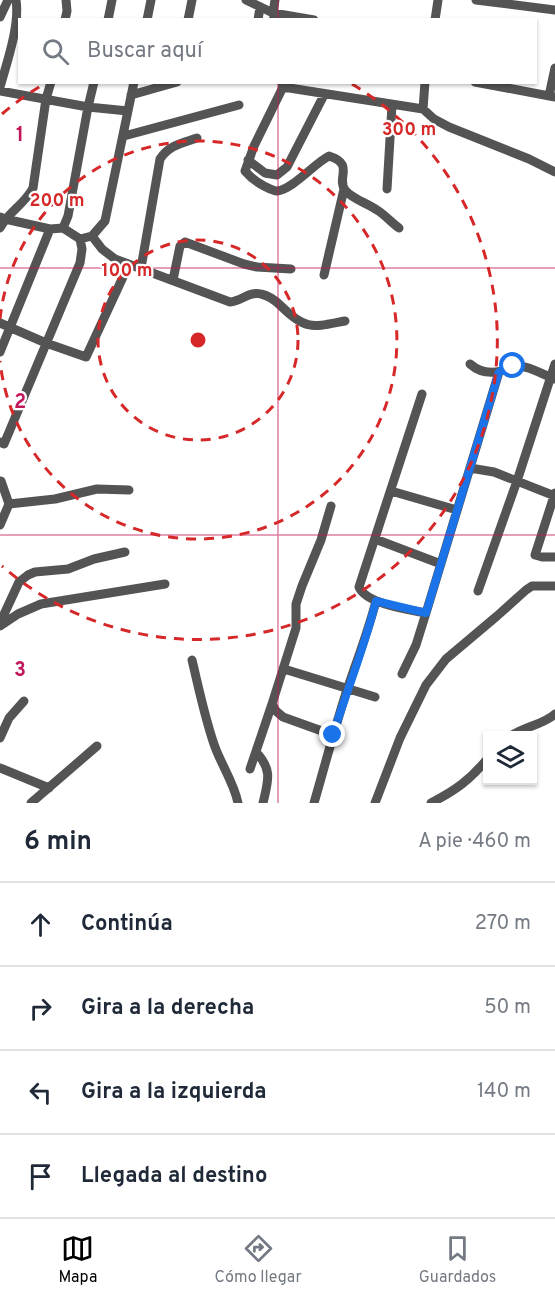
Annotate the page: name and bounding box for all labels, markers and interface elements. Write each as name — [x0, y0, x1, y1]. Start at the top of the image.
search box — [18, 18, 537, 84]
icon: search — [39, 35, 72, 68]
text: Buscar aquí — [87, 38, 203, 65]
text: 300 m — [382, 119, 436, 142]
text: 1 — [16, 123, 24, 149]
text: 200 m — [29, 190, 85, 213]
text: 100 m — [101, 260, 153, 283]
centre of rings — [188, 330, 208, 350]
route start — [499, 352, 525, 378]
text: 2 — [14, 390, 26, 416]
text: 3 — [14, 658, 26, 684]
route end — [319, 721, 345, 747]
map controls — [483, 731, 537, 785]
button: layers — [483, 731, 537, 785]
text: 6 min — [24, 826, 92, 859]
text: A pie · 460 m — [418, 829, 531, 855]
icon: ahead — [24, 908, 57, 941]
text: Continúa — [81, 911, 173, 938]
text: 270 m — [475, 911, 531, 937]
icon: right — [24, 992, 57, 1025]
text: Gira a la derecha — [81, 995, 254, 1022]
text: 50 m — [484, 995, 531, 1021]
icon: left — [24, 1076, 57, 1109]
text: Gira a la izquierda — [81, 1079, 267, 1106]
text: 140 m — [477, 1079, 531, 1105]
icon: arrive — [24, 1160, 57, 1193]
text: Llegada al destino — [81, 1163, 267, 1190]
tab: Mapa — [59, 1232, 97, 1288]
tab: Cómo llegar — [215, 1232, 302, 1288]
tab: Guardados — [419, 1232, 496, 1288]

